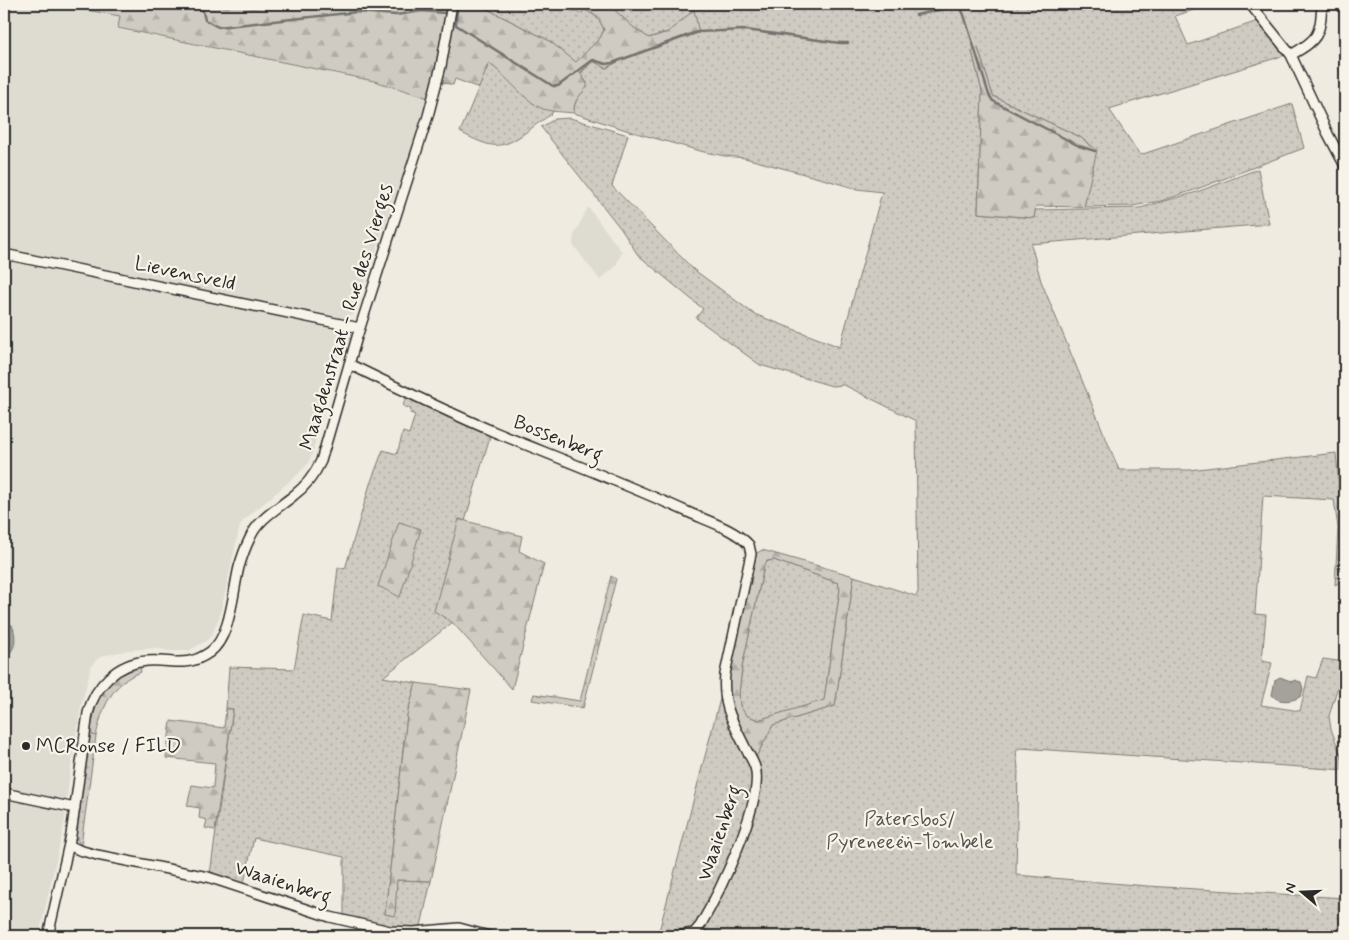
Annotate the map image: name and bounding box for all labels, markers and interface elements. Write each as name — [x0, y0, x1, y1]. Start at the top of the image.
street label: Maagdenstraat - Rue des Vierges — [294, 180, 402, 454]
street label: Lievensveld — [132, 250, 238, 298]
street label: Bossenberg — [509, 409, 607, 471]
place label: MCRonse / FILD — [36, 733, 181, 760]
marker: MCRonse / FILD — [20, 740, 32, 752]
street label: Waaienberg — [691, 781, 751, 885]
park label: Patersbos/ Pyreneeën-Tombele — [826, 806, 994, 856]
street label: Waaienberg — [231, 855, 335, 913]
north arrow — [1276, 868, 1326, 918]
text: N — [1281, 881, 1301, 895]

